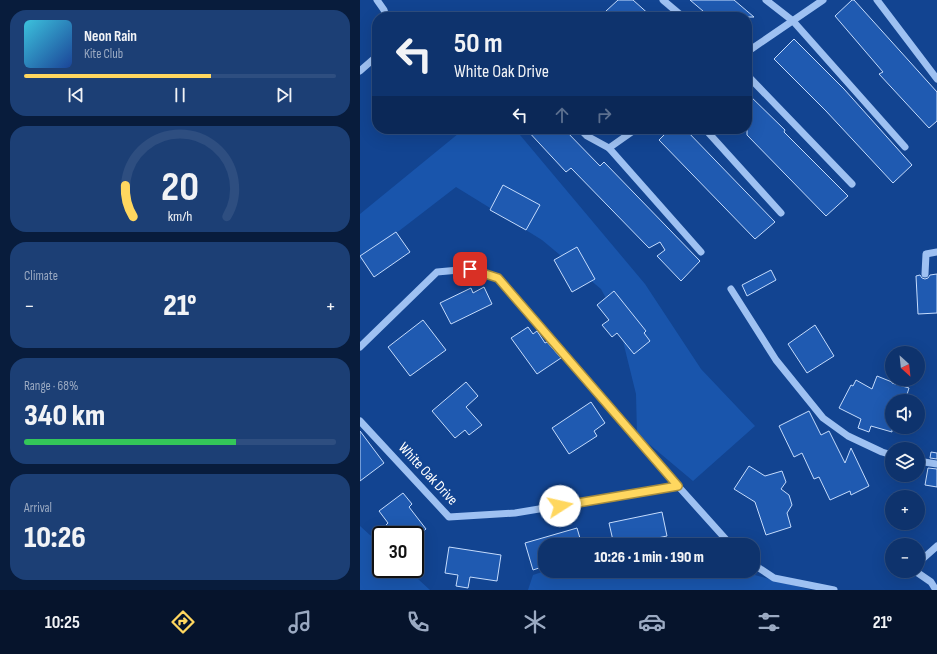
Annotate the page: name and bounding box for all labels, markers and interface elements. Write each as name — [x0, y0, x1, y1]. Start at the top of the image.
text: Neon Rain — [84, 27, 137, 46]
text: 50 m — [454, 27, 503, 60]
icon: left — [388, 28, 440, 80]
text: Kite Club — [84, 46, 123, 62]
text: White Oak Drive — [454, 61, 549, 82]
icon: previous — [65, 84, 87, 106]
icon: pause — [169, 84, 191, 106]
icon: next — [273, 84, 295, 106]
icon: left — [509, 104, 531, 126]
icon: ahead — [551, 104, 573, 126]
icon: right — [593, 104, 615, 126]
text: 20 — [161, 163, 199, 212]
text: km/h — [168, 208, 192, 225]
pin — [453, 252, 487, 286]
icon: arrive — [459, 258, 481, 280]
text: Climate — [24, 268, 58, 284]
text: 21° — [163, 288, 197, 324]
text: − — [24, 293, 35, 320]
text: + — [325, 293, 336, 320]
north arrow — [885, 346, 925, 386]
map controls — [885, 346, 925, 578]
text: Range · 68% — [24, 378, 78, 394]
button: sound — [885, 394, 925, 434]
text: 340 km — [24, 398, 105, 434]
street label: White Oak Drive — [394, 439, 462, 509]
button: layers — [885, 442, 925, 482]
position arrow — [539, 485, 581, 527]
button: + — [885, 490, 925, 530]
text: Arrival — [24, 500, 52, 516]
text: 10:26 — [24, 520, 86, 556]
speed limit sign: 30 — [372, 526, 424, 578]
button: − — [885, 538, 925, 578]
text: 10:26 · 1 min · 190 m — [594, 548, 704, 567]
icon: directions — [169, 608, 197, 636]
icon: music — [286, 608, 314, 636]
icon: phone — [404, 608, 432, 636]
icon: climate — [521, 608, 549, 636]
icon: car — [638, 608, 666, 636]
icon: filters — [755, 608, 783, 636]
text: 10:25 — [45, 612, 80, 633]
text: 21° — [873, 612, 892, 633]

